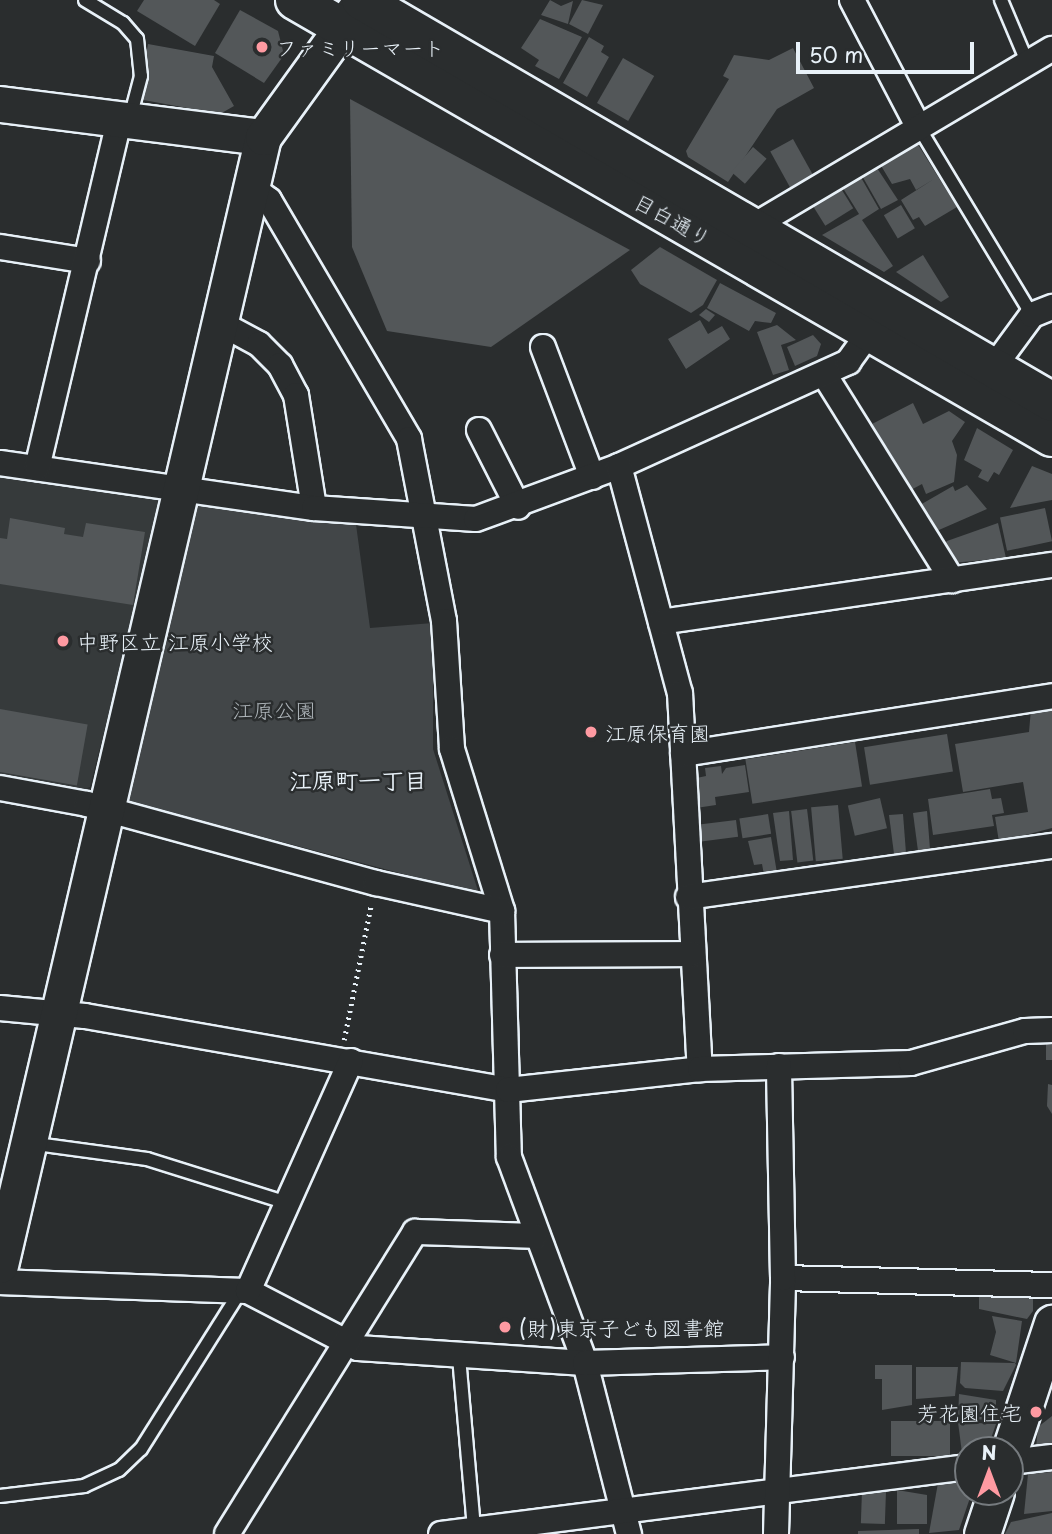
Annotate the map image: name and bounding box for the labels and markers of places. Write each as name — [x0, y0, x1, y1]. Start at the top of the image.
place label: ファミリーマート — [276, 34, 444, 60]
marker: ファミリーマート — [254, 39, 270, 55]
place label: 中野区立 江原小学校 — [77, 628, 273, 654]
marker: 中野区立 江原小学校 — [55, 633, 71, 649]
place label: 江原保育園 — [605, 719, 710, 745]
marker: 江原保育園 — [583, 724, 599, 740]
place label: (財)東京子ども図書館 — [519, 1314, 725, 1340]
marker: (財)東京子ども図書館 — [497, 1319, 513, 1335]
place label: 芳花園住宅 — [917, 1399, 1022, 1425]
marker: 芳花園住宅 — [1028, 1404, 1044, 1420]

